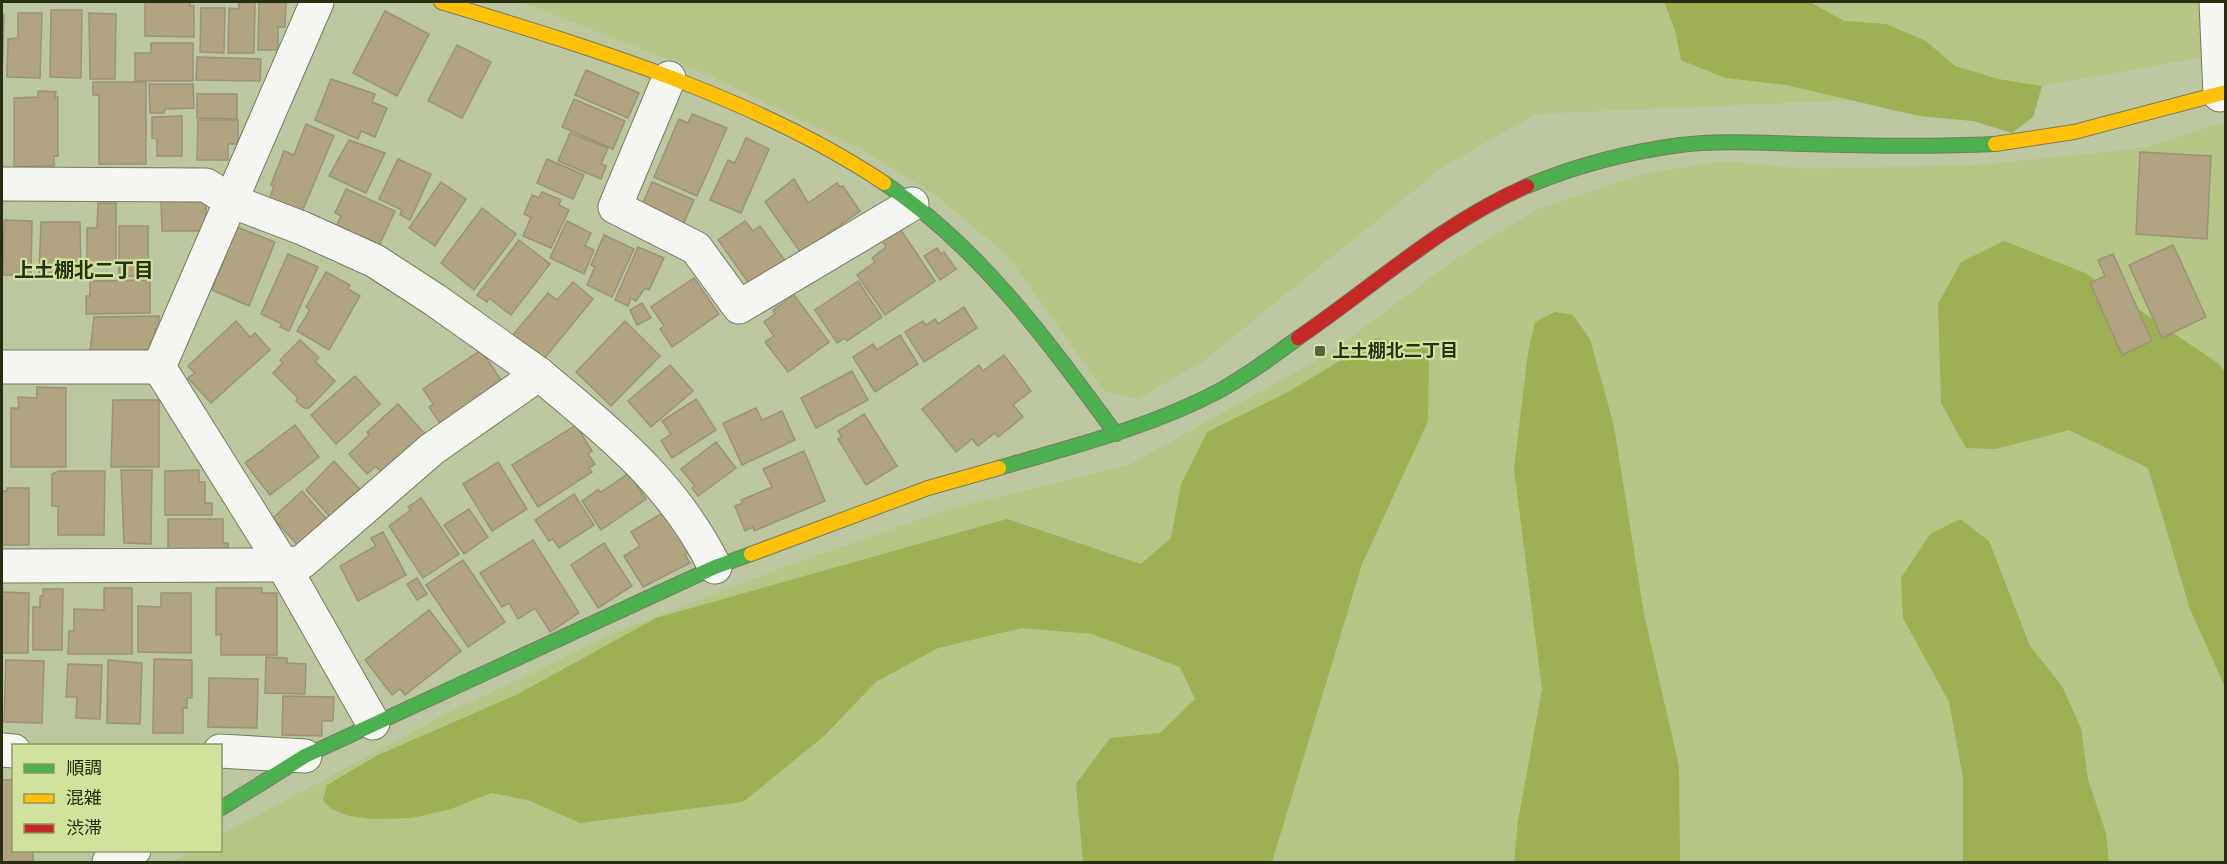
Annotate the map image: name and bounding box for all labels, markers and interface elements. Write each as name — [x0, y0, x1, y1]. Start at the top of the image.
district label: 上土棚北二丁目 — [14, 259, 154, 281]
place label: 上土棚北二丁目 — [1332, 341, 1458, 361]
marker: 上土棚北二丁目 — [1313, 344, 1327, 358]
legend — [12, 744, 222, 852]
text: 順調 — [66, 758, 102, 778]
text: 混雑 — [66, 788, 102, 808]
text: 渋滞 — [66, 818, 102, 838]

